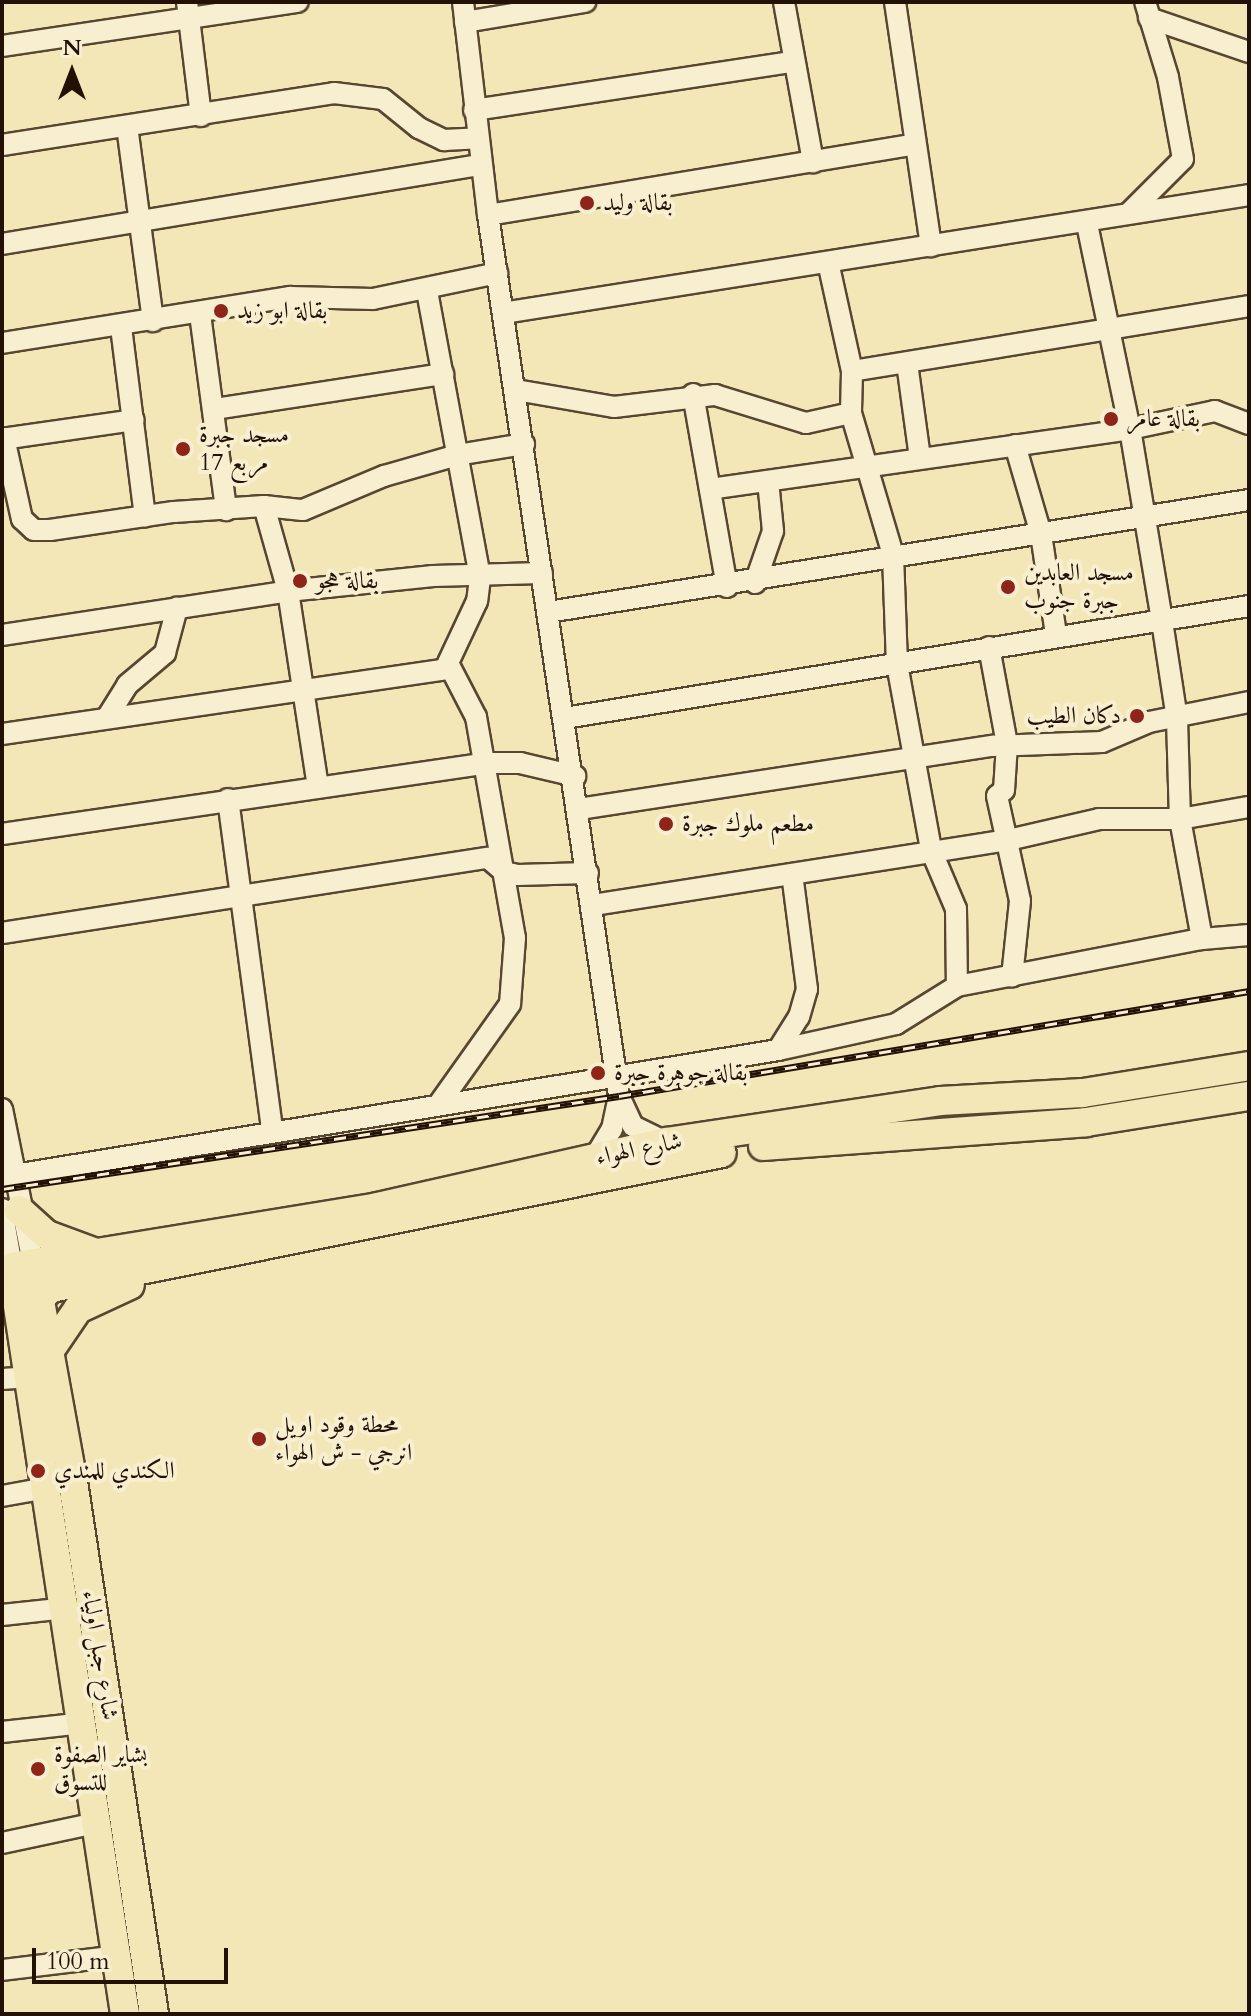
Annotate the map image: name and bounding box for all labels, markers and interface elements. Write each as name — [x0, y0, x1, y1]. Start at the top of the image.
north arrow — [32, 32, 112, 112]
text: N — [62, 33, 82, 63]
place label: بقالة وليد — [603, 189, 673, 217]
marker: بقالة وليد — [578, 194, 596, 212]
place label: بقالة ابو زيد — [237, 297, 327, 325]
marker: بقالة ابو زيد — [212, 302, 230, 320]
place label: بقالة عامر — [1127, 405, 1200, 433]
marker: بقالة عامر — [1102, 410, 1120, 428]
place label: مسجد جبرة مربع 17 — [199, 421, 289, 477]
marker: مسجد جبرة مربع 17 — [174, 440, 192, 458]
place label: مسجد العابدين جبرة جنوب — [1024, 559, 1134, 615]
place label: بقالة هجو — [316, 567, 378, 595]
marker: بقالة هجو — [291, 572, 309, 590]
marker: مسجد العابدين جبرة جنوب — [999, 578, 1017, 596]
place label: دكان الطيب — [1026, 702, 1121, 730]
marker: دكان الطيب — [1128, 707, 1146, 725]
place label: مطعم ملوك جبرة — [682, 810, 814, 838]
marker: مطعم ملوك جبرة — [657, 815, 675, 833]
place label: بقالة جوهرة جبرة — [614, 1059, 748, 1087]
marker: بقالة جوهرة جبرة — [589, 1064, 607, 1082]
street label: شارع الهواء — [593, 1127, 685, 1171]
place label: محطة وقود اويل انرجي - ش الهواء — [275, 1411, 412, 1467]
marker: محطة وقود اويل انرجي - ش الهواء — [250, 1430, 268, 1448]
place label: الكندي للمندي — [54, 1457, 175, 1485]
marker: الكندي للمندي — [29, 1462, 47, 1480]
street label: شارع جبل اولياء — [76, 1588, 124, 1722]
place label: بشاير الصفوة للتسوق — [54, 1741, 147, 1797]
marker: بشاير الصفوة للتسوق — [29, 1760, 47, 1778]
scale bar — [36, 1932, 232, 1982]
text: 100 m — [46, 1945, 110, 1978]

